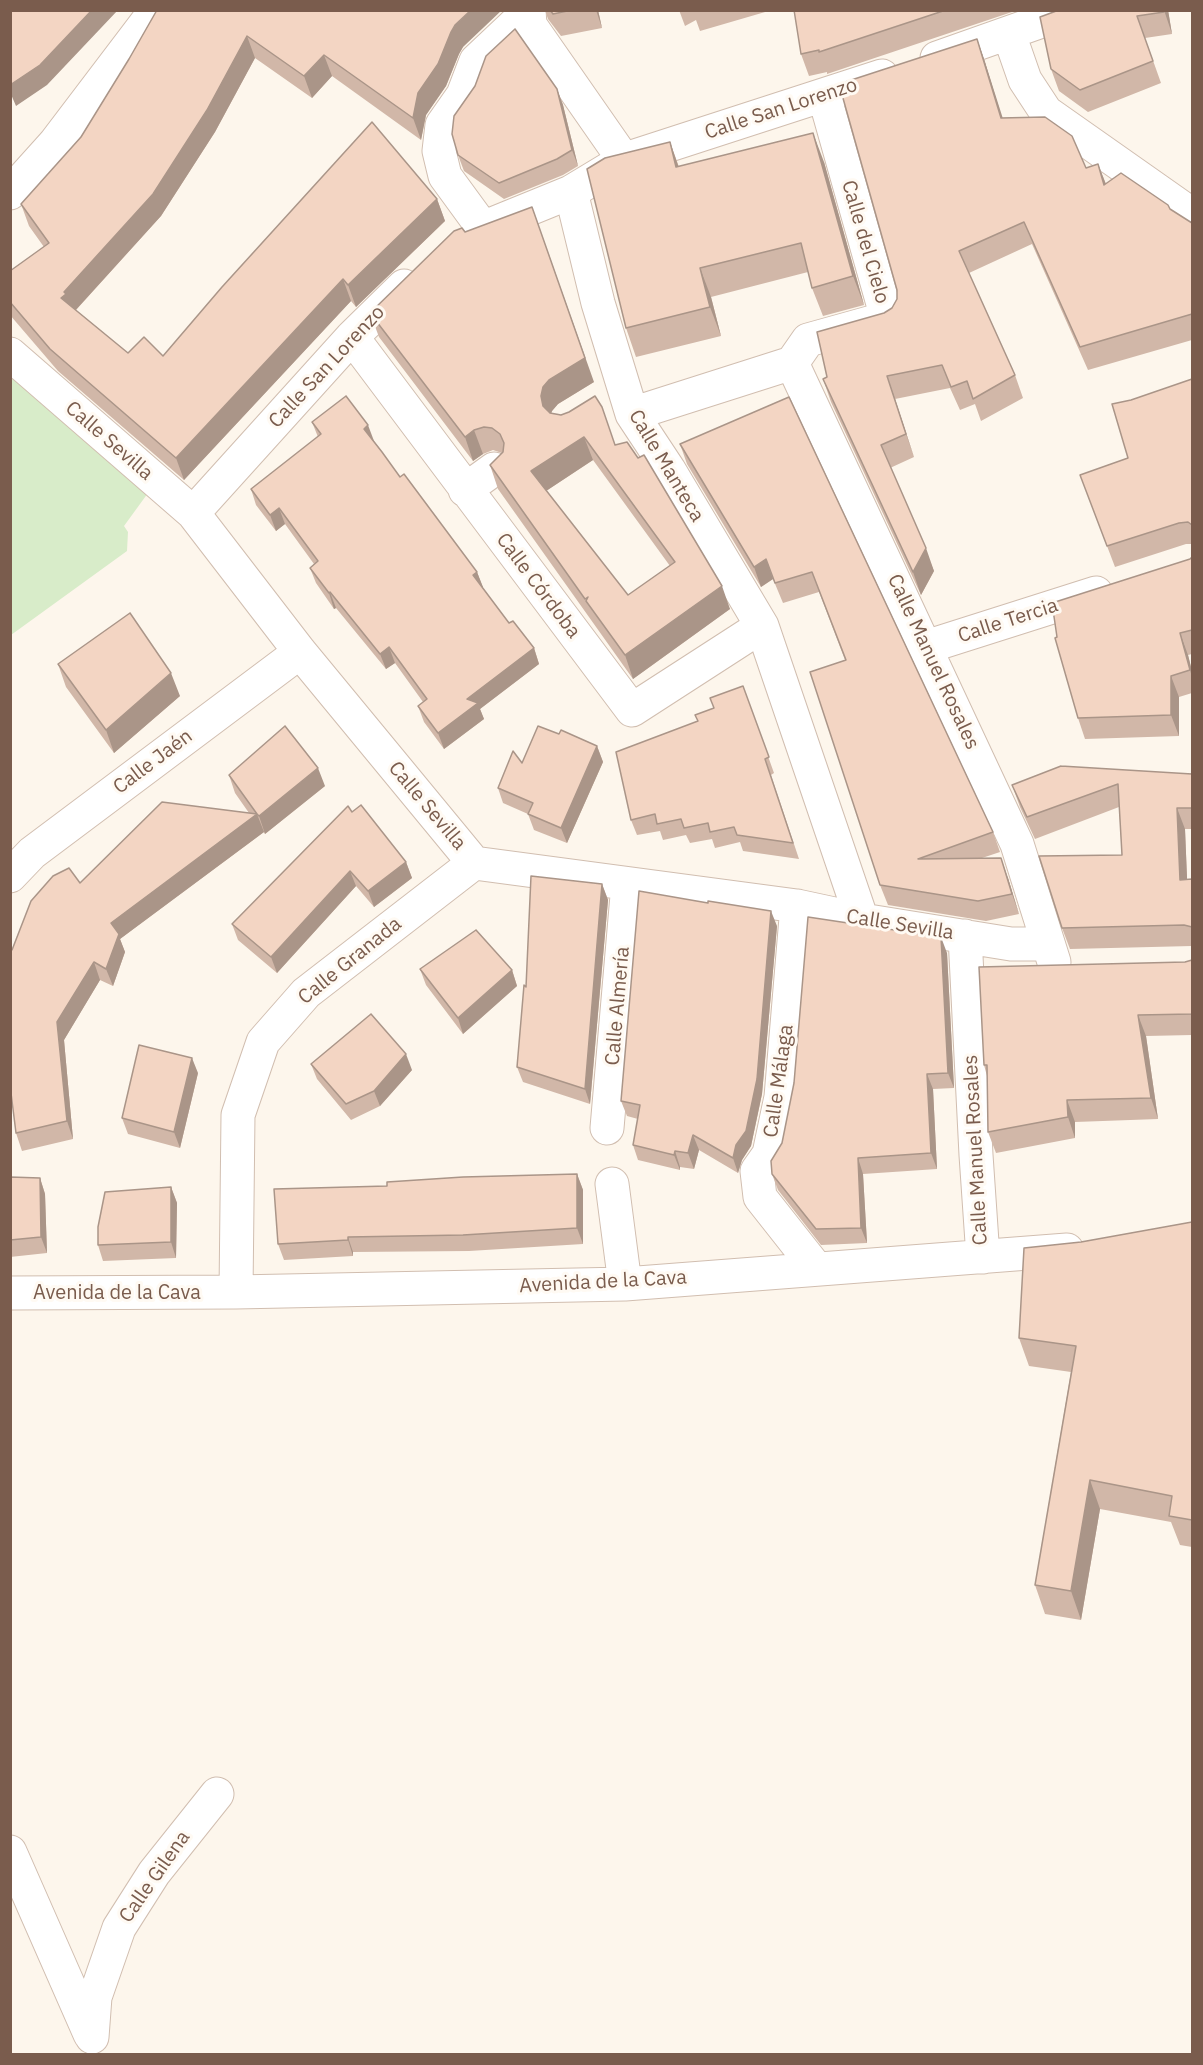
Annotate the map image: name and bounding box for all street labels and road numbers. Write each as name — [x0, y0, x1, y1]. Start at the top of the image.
street label: Calle San Lorenzo — [702, 73, 860, 145]
street label: Calle del Cielo — [836, 177, 894, 307]
street label: Calle San Lorenzo — [264, 301, 390, 433]
street label: Calle Sevilla — [60, 396, 158, 486]
street label: Calle Manteca — [623, 406, 709, 526]
street label: Calle Córdoba — [491, 529, 585, 643]
street label: Calle Manuel Rosales — [882, 571, 984, 753]
street label: Calle Tercia — [955, 594, 1061, 648]
street label: Calle Jaén — [109, 724, 197, 800]
street label: Calle Sevilla — [383, 757, 471, 855]
street label: Calle Sevilla — [845, 905, 955, 945]
street label: Calle Granada — [294, 912, 406, 1010]
street label: Calle Almería — [601, 946, 635, 1066]
street label: Calle Málaga — [759, 1023, 799, 1139]
street label: Calle Manuel Rosales — [959, 1054, 993, 1246]
street label: Avenida de la Cava — [519, 1266, 687, 1298]
street label: Avenida de la Cava — [33, 1281, 201, 1305]
street label: Calle Gilena — [115, 1826, 195, 1928]

